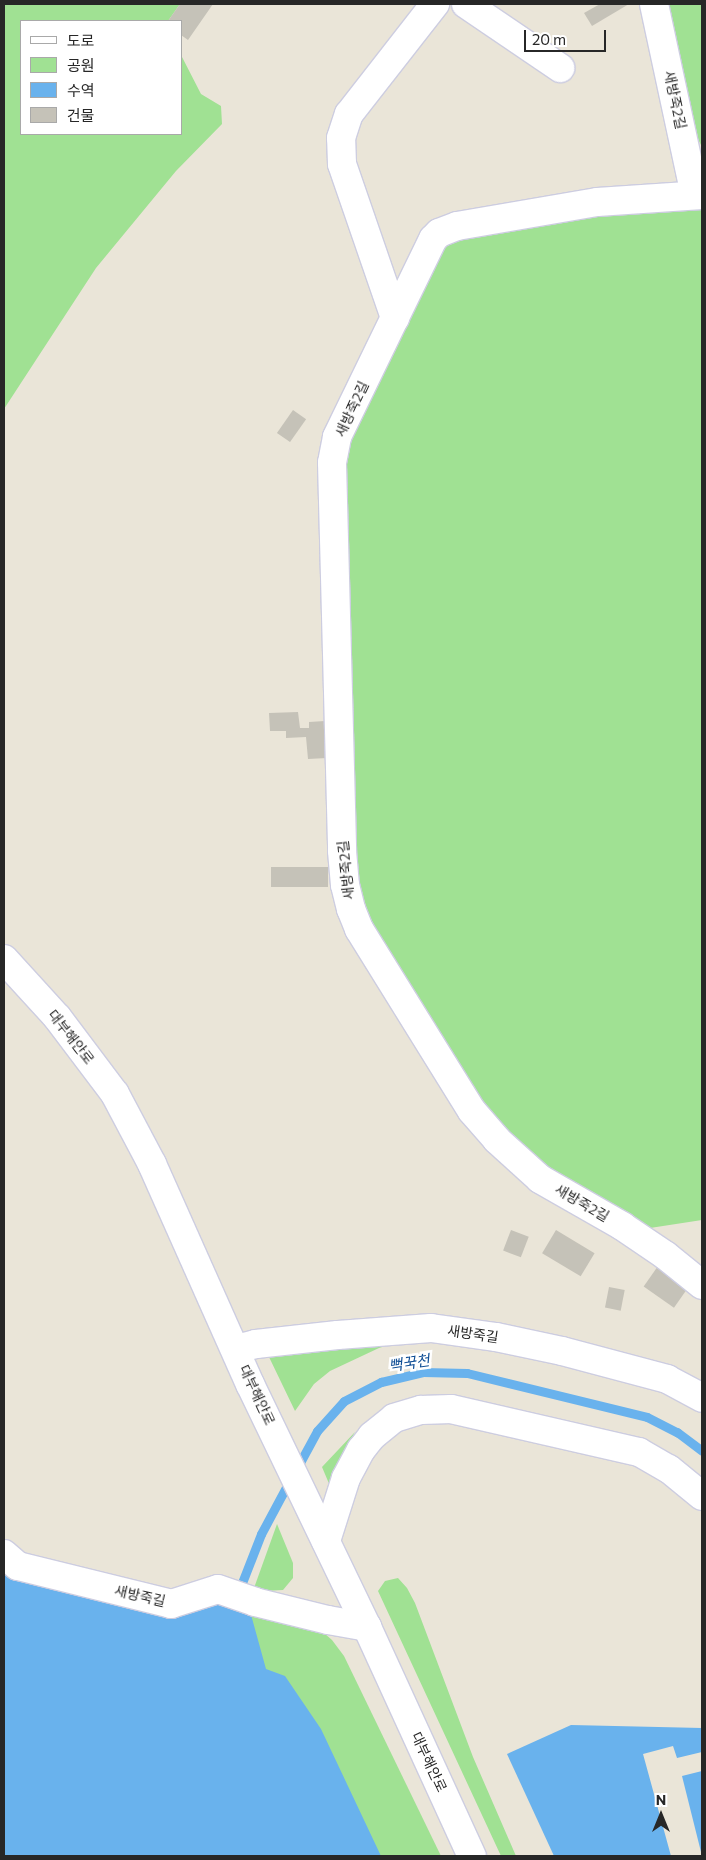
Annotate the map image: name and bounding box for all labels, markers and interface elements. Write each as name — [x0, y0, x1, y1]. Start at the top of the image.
legend — [20, 20, 182, 135]
scale bar — [526, 20, 608, 52]
text: 20 m — [532, 30, 566, 48]
text: 도로 — [67, 31, 95, 49]
text: 공원 — [67, 56, 95, 74]
street label: 새방죽2길 — [661, 69, 689, 131]
text: 수역 — [67, 81, 95, 99]
text: 건물 — [67, 106, 95, 124]
street label: 새방죽2길 — [332, 379, 372, 439]
street label: 새방죽2길 — [335, 840, 357, 900]
street label: 대부해안로 — [45, 1006, 97, 1068]
street label: 새방죽2길 — [552, 1181, 612, 1225]
street label: 새방죽길 — [446, 1322, 500, 1346]
water label: 뻑꾹천 — [387, 1351, 431, 1375]
street label: 대부해안로 — [236, 1362, 278, 1428]
street label: 새방죽길 — [113, 1582, 167, 1610]
street label: 대부해안로 — [408, 1729, 450, 1795]
north arrow — [636, 1790, 686, 1840]
text: N — [656, 1791, 666, 1808]

